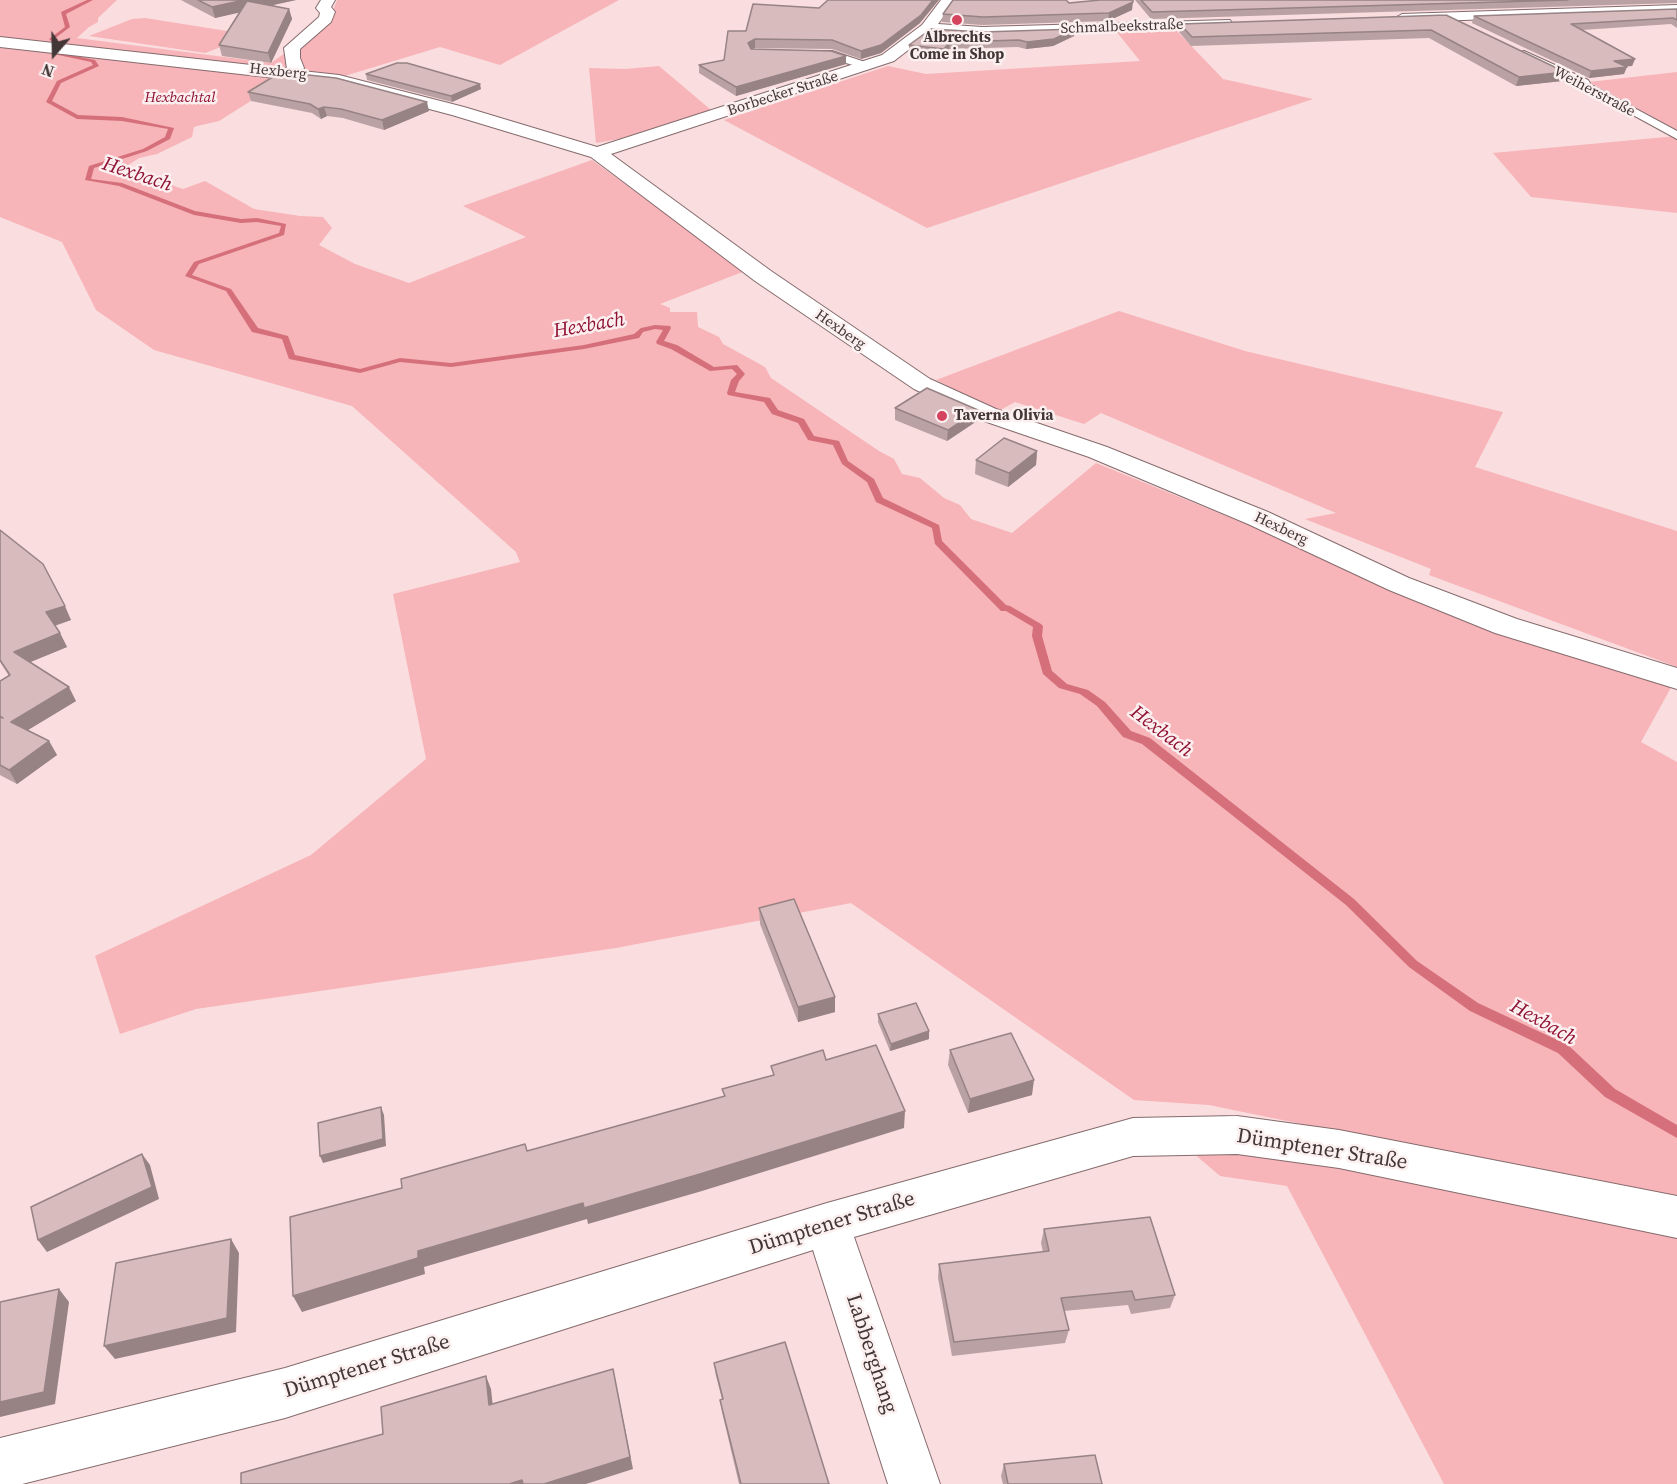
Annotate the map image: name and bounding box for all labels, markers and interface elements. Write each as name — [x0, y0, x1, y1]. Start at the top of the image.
marker: Albrechts Come in Shop — [950, 13, 964, 27]
street label: Schmalbeekstraße — [1060, 16, 1184, 38]
north arrow — [24, 24, 84, 84]
place label: Albrechts Come in Shop — [910, 29, 1004, 64]
text: N — [39, 59, 57, 83]
street label: Hexberg — [249, 60, 307, 84]
street label: Weiherstraße — [1550, 63, 1638, 121]
street label: Borbecker Straße — [725, 68, 841, 120]
park label: Hexbachtal — [145, 89, 215, 107]
water label: Hexbach — [99, 152, 175, 198]
street label: Hexberg — [811, 306, 869, 354]
water label: Hexbach — [551, 308, 627, 344]
place label: Taverna Olivia — [954, 407, 1053, 425]
marker: Taverna Olivia — [935, 409, 949, 423]
street label: Hexberg — [1251, 509, 1311, 549]
water label: Hexbach — [1125, 701, 1197, 763]
water label: Hexbach — [1506, 995, 1580, 1051]
street label: Dümptener Straße — [1235, 1124, 1409, 1176]
street label: Dümptener Straße — [746, 1187, 918, 1261]
street label: Labberghang — [840, 1291, 902, 1417]
street label: Dümptener Straße — [281, 1330, 453, 1404]

